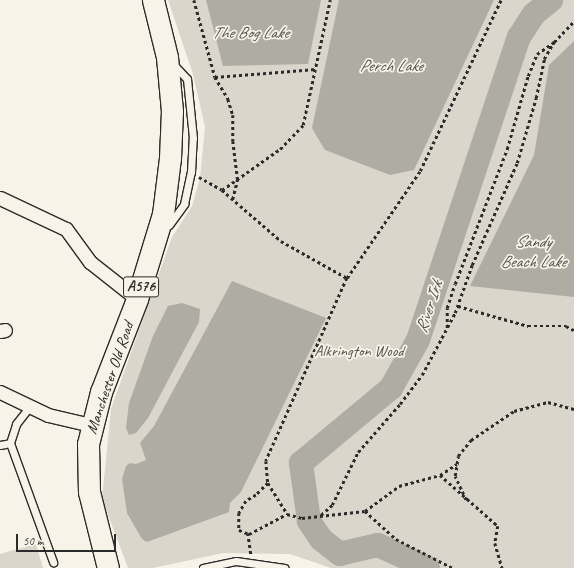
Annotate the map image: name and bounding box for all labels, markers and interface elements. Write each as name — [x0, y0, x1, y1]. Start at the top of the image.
water label: The Bog Lake — [211, 23, 289, 43]
water label: Perch Lake — [359, 56, 423, 76]
water label: Sandy Beach Lake — [500, 232, 566, 272]
road number: A576 — [123, 274, 159, 300]
water label: River Irk — [411, 279, 447, 335]
street label: Manchester Old Road — [82, 319, 138, 437]
park label: Alkrington Wood — [314, 341, 404, 361]
scale bar — [18, 526, 118, 552]
text: 50 m — [23, 533, 43, 549]

